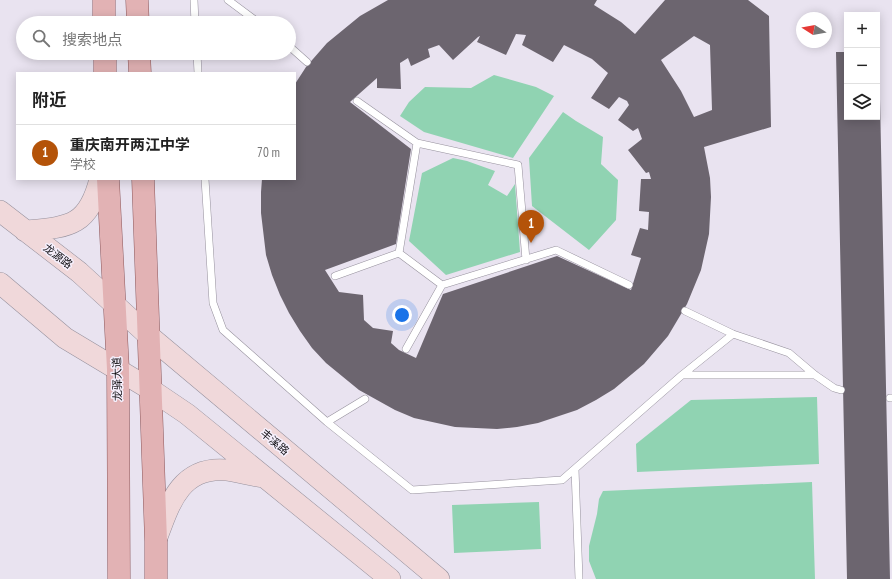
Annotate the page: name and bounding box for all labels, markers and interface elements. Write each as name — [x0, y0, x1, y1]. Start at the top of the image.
north arrow — [796, 12, 832, 48]
map controls — [844, 12, 880, 120]
button: + — [844, 12, 880, 48]
search box — [16, 16, 296, 60]
icon: search — [30, 27, 52, 49]
text: 搜索地点 — [62, 30, 122, 49]
button: − — [844, 48, 880, 84]
button: layers — [844, 84, 880, 120]
text: 附近 — [32, 89, 66, 111]
text: 重庆南开两江中学 — [70, 135, 190, 154]
text: 1 — [42, 144, 48, 161]
text: 70 m — [257, 144, 280, 161]
text: 学校 — [70, 156, 96, 173]
pin: 1 — [518, 210, 544, 243]
street label: 龙源路 — [41, 240, 75, 272]
your location — [392, 305, 412, 325]
street label: 龙驿大道 — [110, 357, 124, 401]
street label: 丰溪路 — [258, 426, 292, 458]

